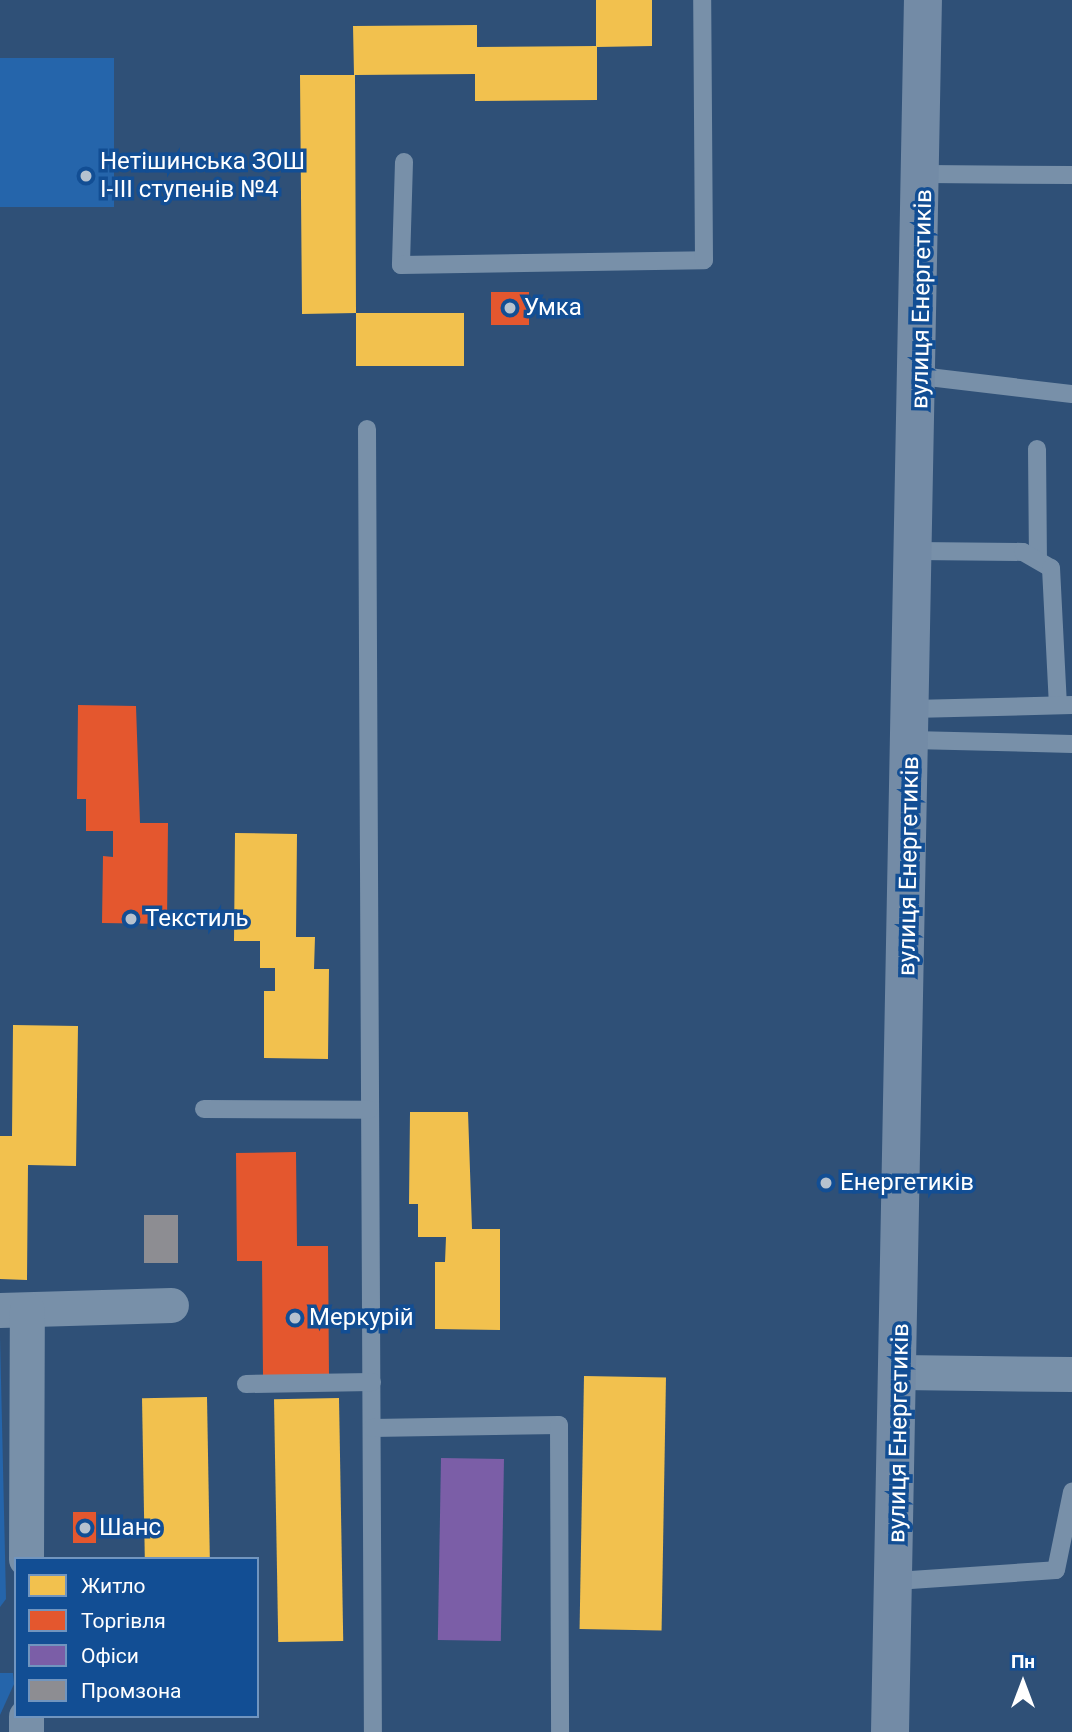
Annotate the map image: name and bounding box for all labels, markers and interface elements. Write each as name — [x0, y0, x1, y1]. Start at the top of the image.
place label: Нетішинська ЗОШ І-ІІІ ступенів №4 — [100, 148, 305, 204]
marker: Нетішинська ЗОШ І-ІІІ ступенів №4 — [78, 168, 94, 184]
street label: вулиця Енергетиків — [906, 189, 938, 409]
place label: Умка — [524, 294, 582, 322]
marker: Умка — [502, 300, 518, 316]
street label: вулиця Енергетиків — [893, 756, 925, 976]
place label: Текстиль — [145, 905, 249, 933]
marker: Текстиль — [123, 911, 139, 927]
place label: Енергетиків — [840, 1169, 974, 1197]
marker: Енергетиків — [818, 1175, 834, 1191]
place label: Меркурій — [309, 1304, 414, 1332]
marker: Меркурій — [287, 1310, 303, 1326]
street label: вулиця Енергетиків — [883, 1323, 915, 1543]
place label: Шанс — [99, 1514, 161, 1542]
marker: Шанс — [77, 1520, 93, 1536]
legend — [14, 1557, 259, 1718]
text: Житло — [81, 1574, 146, 1598]
text: Торгівля — [81, 1609, 166, 1633]
text: Офіси — [81, 1644, 139, 1668]
north arrow — [988, 1648, 1058, 1718]
text: Пн — [1011, 1650, 1035, 1673]
text: Промзона — [81, 1679, 182, 1703]

